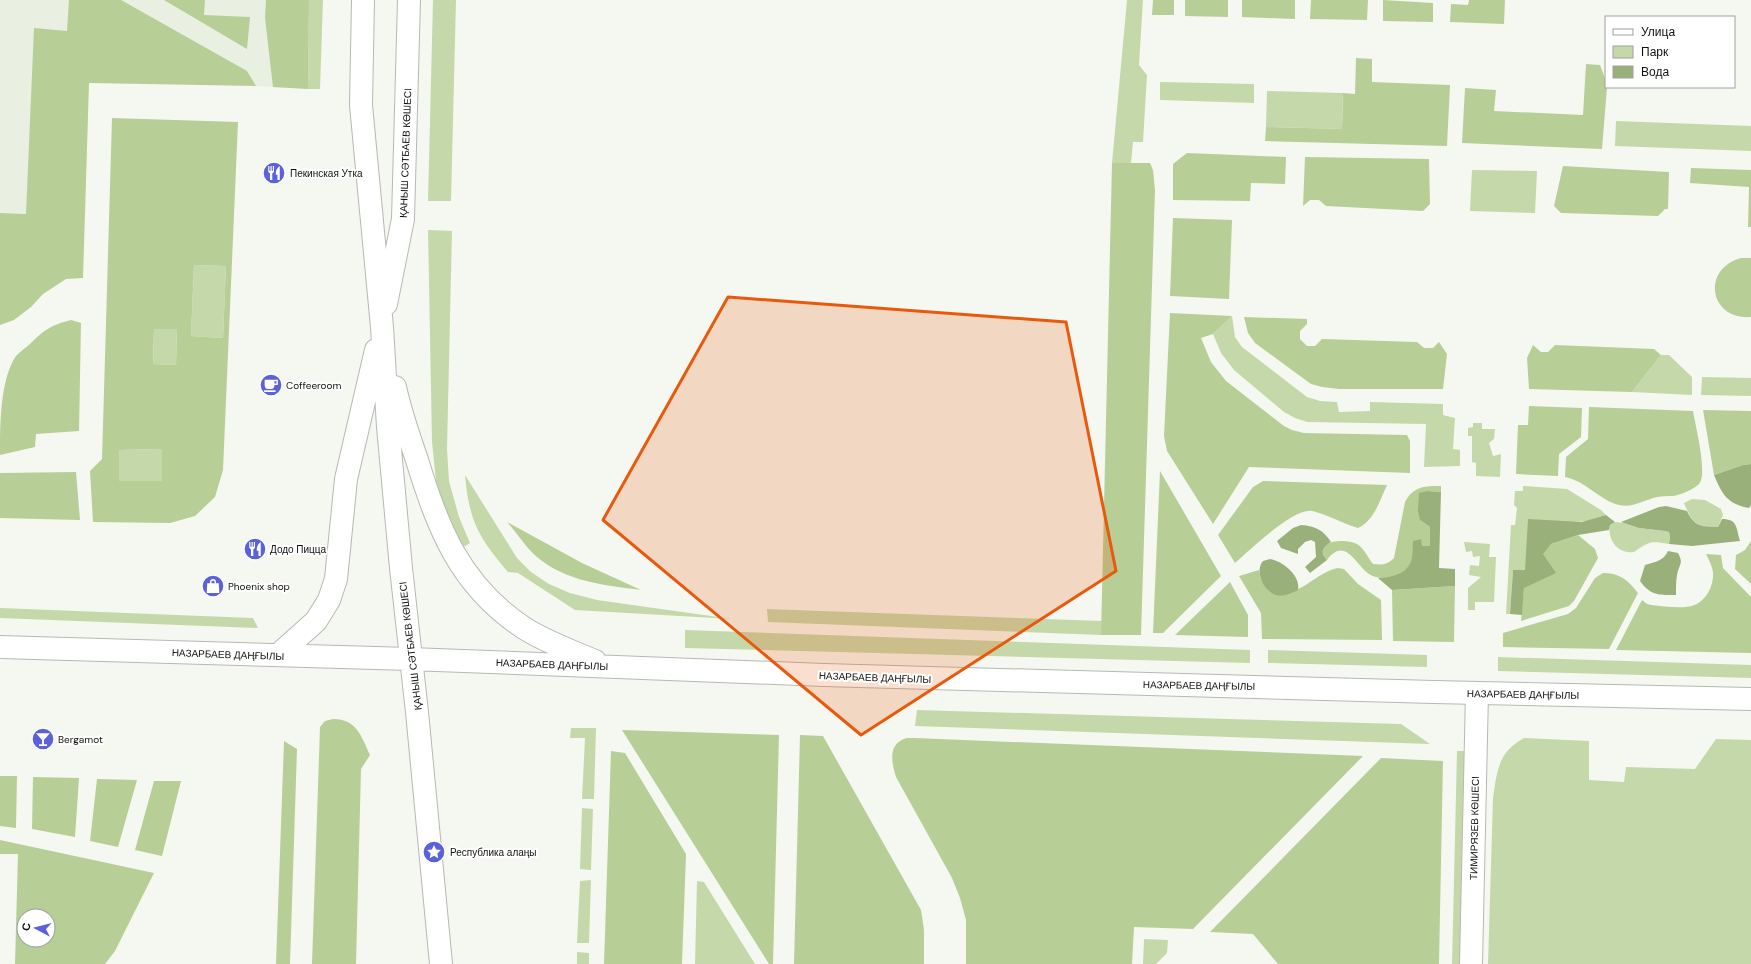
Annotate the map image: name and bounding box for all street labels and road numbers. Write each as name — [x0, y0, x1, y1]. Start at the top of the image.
street label: ҚАНЫШ СӘТБАЕВ КӨШЕСІ — [397, 88, 414, 218]
street label: ҚАНЫШ СӘТБАЕВ КӨШЕСІ — [396, 581, 425, 711]
street label: НАЗАРБАЕВ ДАҢҒЫЛЫ — [172, 646, 285, 663]
street label: НАЗАРБАЕВ ДАҢҒЫЛЫ — [496, 656, 609, 673]
street label: НАЗАРБАЕВ ДАҢҒЫЛЫ — [819, 669, 932, 686]
street label: НАЗАРБАЕВ ДАҢҒЫЛЫ — [1143, 678, 1255, 693]
street label: НАЗАРБАЕВ ДАҢҒЫЛЫ — [1467, 687, 1579, 702]
street label: ТИМИРЯЗЕВ КӨШЕСІ — [1467, 776, 1482, 880]

